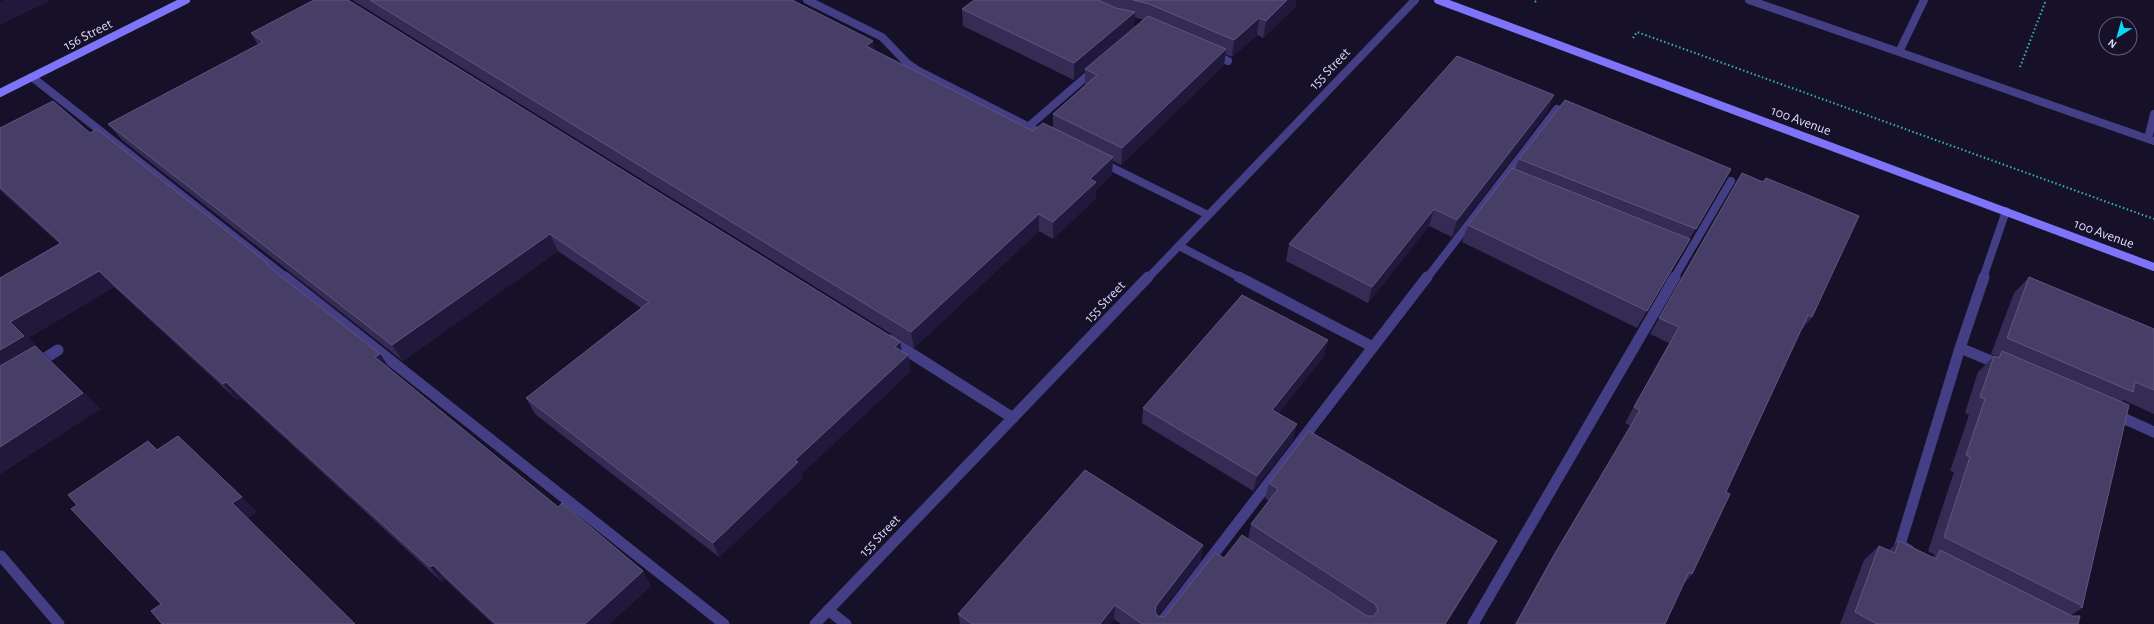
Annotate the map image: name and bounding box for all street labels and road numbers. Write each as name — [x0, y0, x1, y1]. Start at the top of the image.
street label: 156 Street — [61, 17, 115, 53]
street label: 155 Street — [1307, 45, 1353, 92]
street label: 100 Avenue — [1769, 104, 1833, 138]
street label: 100 Avenue — [2072, 217, 2136, 251]
street label: 155 Street — [1082, 278, 1128, 325]
street label: 155 Street — [857, 512, 903, 559]

